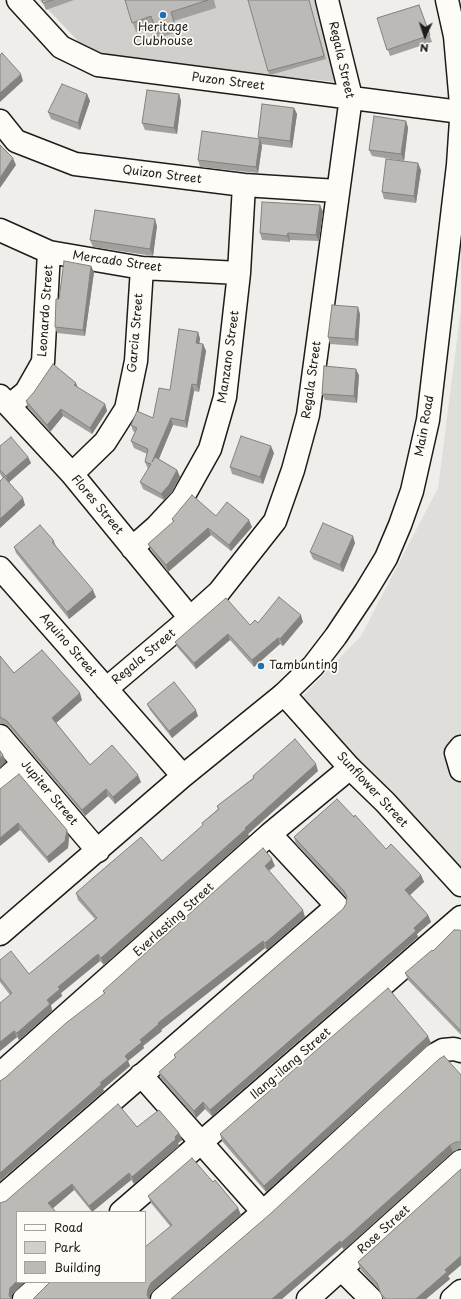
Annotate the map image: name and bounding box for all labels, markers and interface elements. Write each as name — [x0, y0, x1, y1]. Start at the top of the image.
marker: Heritage Clubhouse — [158, 10, 168, 20]
north arrow — [405, 16, 445, 56]
street label: Regala Street — [325, 20, 357, 100]
place label: Heritage Clubhouse — [133, 21, 193, 49]
text: N — [420, 40, 429, 57]
street label: Puzon Street — [191, 70, 265, 94]
street label: Quizon Street — [122, 163, 202, 187]
street label: Mercado Street — [71, 249, 163, 275]
street label: Leonardo Street — [36, 264, 56, 358]
street label: Garcia Street — [125, 293, 147, 373]
street label: Manzano Street — [215, 310, 243, 404]
street label: Regala Street — [299, 340, 325, 420]
street label: Main Road — [413, 394, 437, 458]
street label: Flores Street — [68, 472, 126, 538]
street label: Aquino Street — [36, 610, 100, 680]
street label: Regala Street — [109, 626, 179, 688]
place label: Tambunting — [269, 659, 338, 673]
marker: Tambunting — [256, 661, 266, 671]
street label: Sunflower Street — [333, 749, 411, 831]
street label: Jupiter Street — [18, 757, 80, 829]
street label: Everlasting Street — [131, 880, 217, 960]
street label: Ilang-ilang Street — [248, 1025, 334, 1103]
street label: Rose Street — [355, 1203, 413, 1257]
legend — [16, 1211, 146, 1283]
text: Road — [54, 1218, 83, 1236]
text: Park — [54, 1238, 81, 1256]
text: Building — [54, 1258, 101, 1276]

